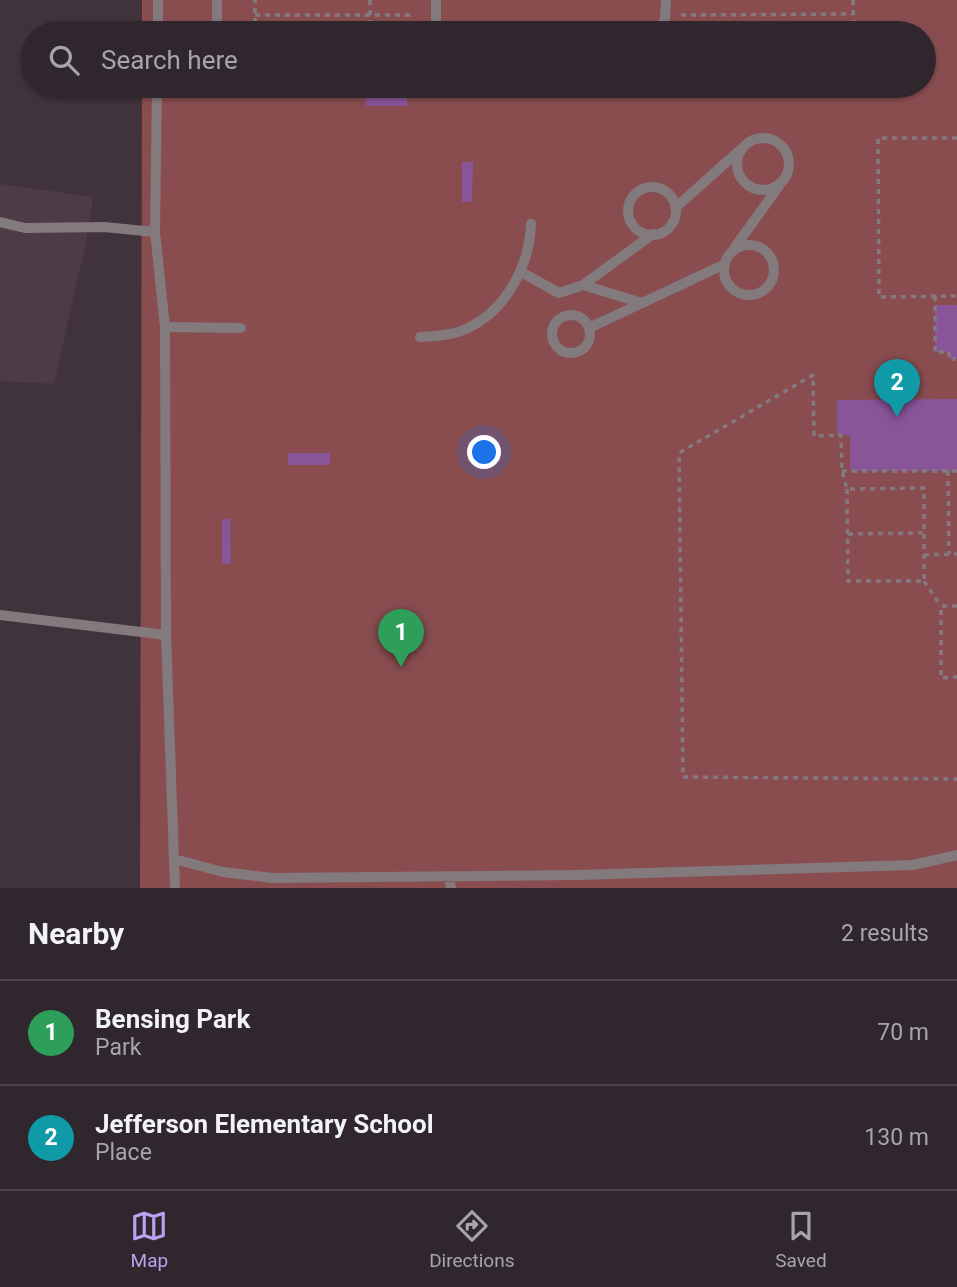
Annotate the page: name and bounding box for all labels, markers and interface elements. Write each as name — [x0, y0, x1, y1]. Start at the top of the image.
search box — [21, 21, 936, 98]
icon: search — [45, 41, 83, 79]
text: Search here — [101, 45, 238, 75]
pin: 2 — [874, 359, 920, 417]
your location — [467, 435, 501, 469]
pin: 1 — [378, 609, 424, 667]
text: Nearby — [28, 916, 124, 951]
text: 2 results — [841, 920, 929, 947]
text: Bensing Park — [95, 1004, 250, 1034]
text: 1 — [44, 1019, 58, 1046]
text: 70 m — [877, 1019, 929, 1046]
text: Park — [95, 1034, 141, 1061]
text: Jefferson Elementary School — [95, 1109, 434, 1139]
text: 2 — [44, 1124, 58, 1151]
text: 130 m — [864, 1124, 929, 1151]
text: Place — [95, 1139, 152, 1166]
tab: Map — [130, 1207, 168, 1272]
tab: Directions — [429, 1207, 514, 1272]
tab: Saved — [775, 1207, 827, 1272]

